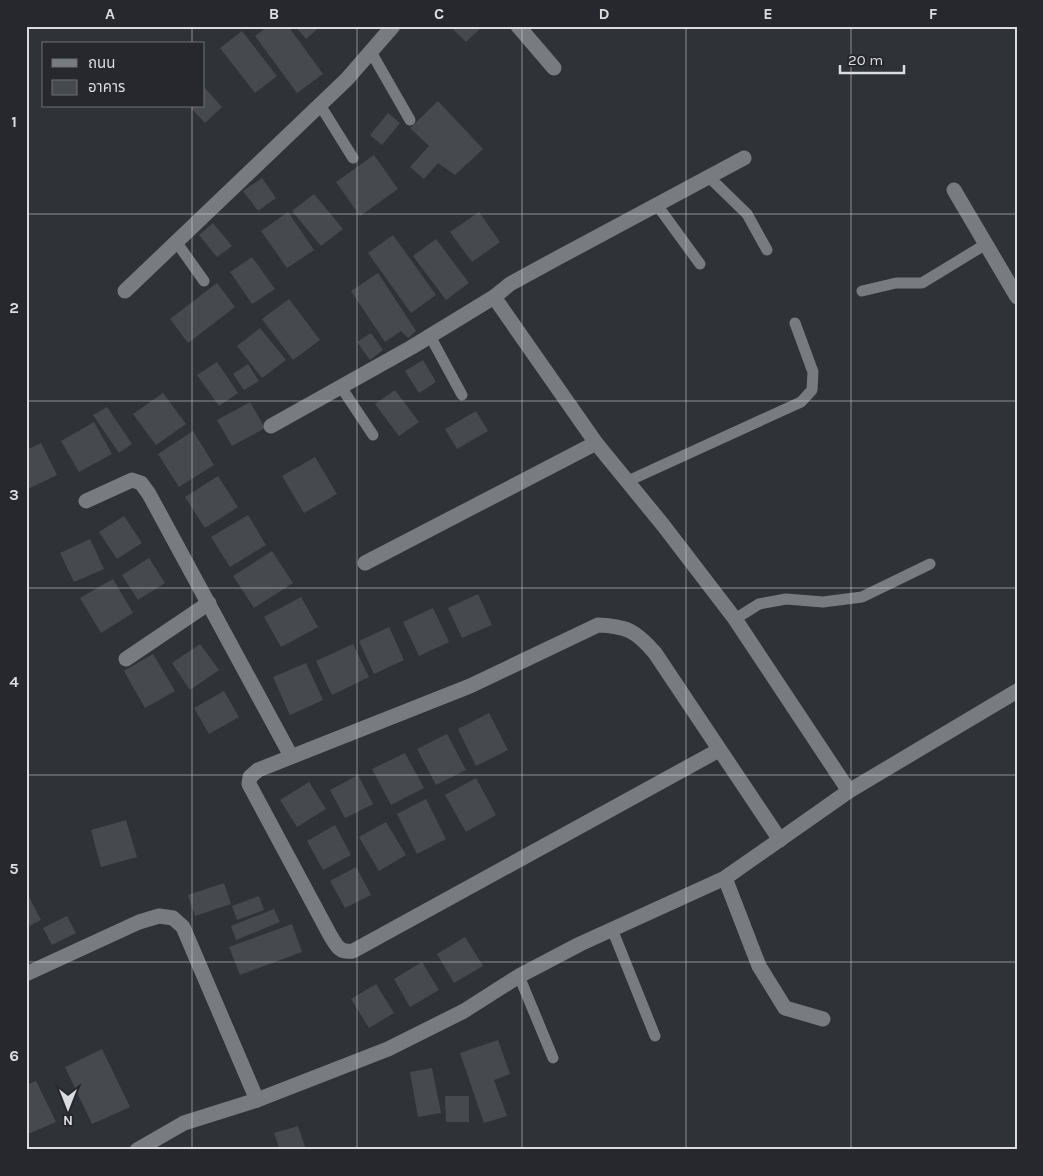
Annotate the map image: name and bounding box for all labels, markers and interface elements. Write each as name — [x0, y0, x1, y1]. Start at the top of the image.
text: A — [105, 4, 115, 23]
text: B — [269, 4, 279, 23]
text: C — [434, 4, 444, 23]
text: D — [599, 4, 610, 23]
text: E — [763, 4, 773, 23]
text: F — [929, 4, 938, 23]
legend — [42, 42, 205, 108]
scale bar — [840, 42, 904, 74]
text: 20 m — [848, 51, 883, 69]
text: ถนน — [88, 54, 115, 72]
text: อาคาร — [88, 78, 125, 96]
text: 1 — [11, 112, 17, 131]
text: 2 — [9, 298, 19, 317]
text: 3 — [9, 485, 19, 504]
text: 4 — [9, 672, 19, 691]
text: 5 — [9, 859, 19, 878]
text: 6 — [9, 1046, 19, 1065]
north arrow — [42, 1084, 92, 1134]
text: N — [63, 1112, 73, 1129]

